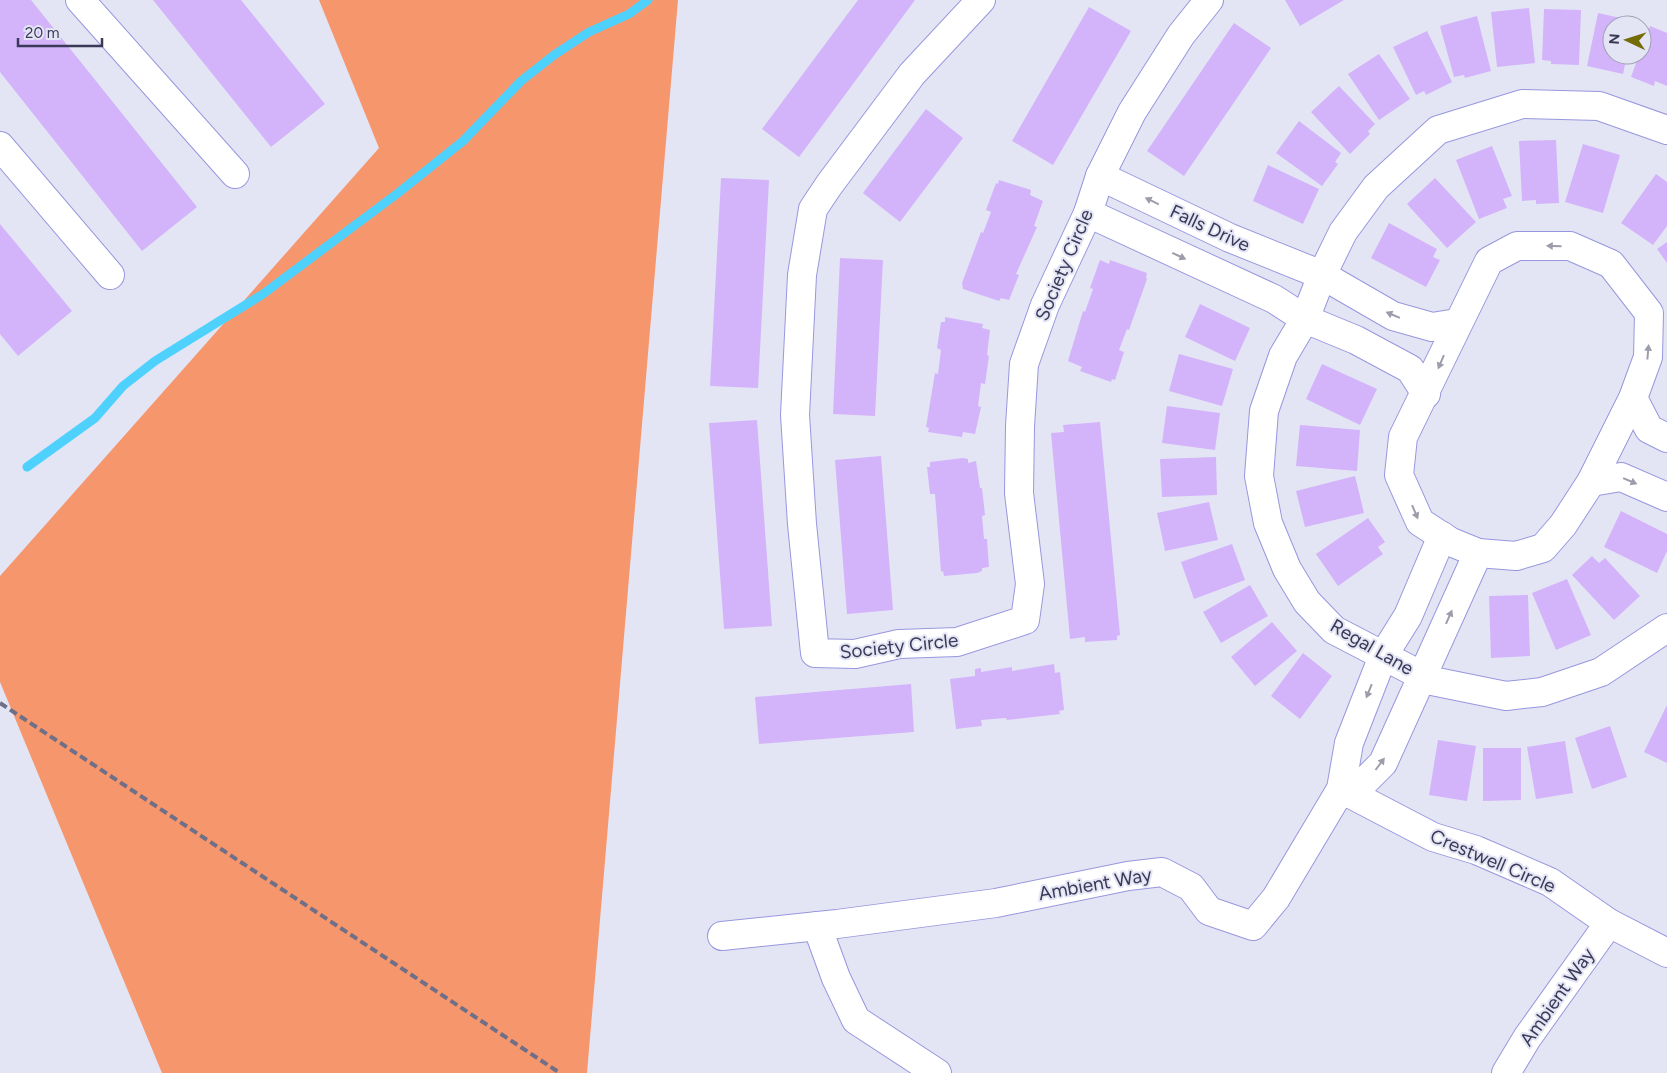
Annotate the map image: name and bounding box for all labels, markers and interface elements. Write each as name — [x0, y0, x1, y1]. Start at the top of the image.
scale bar — [18, 15, 101, 47]
north arrow — [1602, 15, 1652, 65]
text: 20 m — [25, 24, 59, 42]
text: N — [1606, 33, 1623, 45]
one-way arrow — [1145, 197, 1159, 205]
street label: Falls Drive — [1166, 199, 1254, 257]
street label: Society Circle — [1030, 206, 1098, 324]
one-way arrow — [1545, 242, 1561, 250]
one-way arrow — [1172, 252, 1186, 260]
one-way arrow — [1386, 311, 1401, 319]
one-way arrow — [1644, 344, 1652, 360]
one-way arrow — [1436, 355, 1444, 369]
one-way arrow — [1623, 477, 1637, 485]
one-way arrow — [1412, 505, 1420, 519]
one-way arrow — [1445, 610, 1453, 624]
street label: Regal Lane — [1326, 614, 1418, 680]
street label: Society Circle — [839, 628, 959, 664]
one-way arrow — [1365, 684, 1373, 698]
one-way arrow — [1375, 758, 1386, 771]
street label: Crestwell Circle — [1427, 824, 1559, 898]
street label: Ambient Way — [1037, 863, 1153, 905]
street label: Ambient Way — [1515, 944, 1599, 1050]

